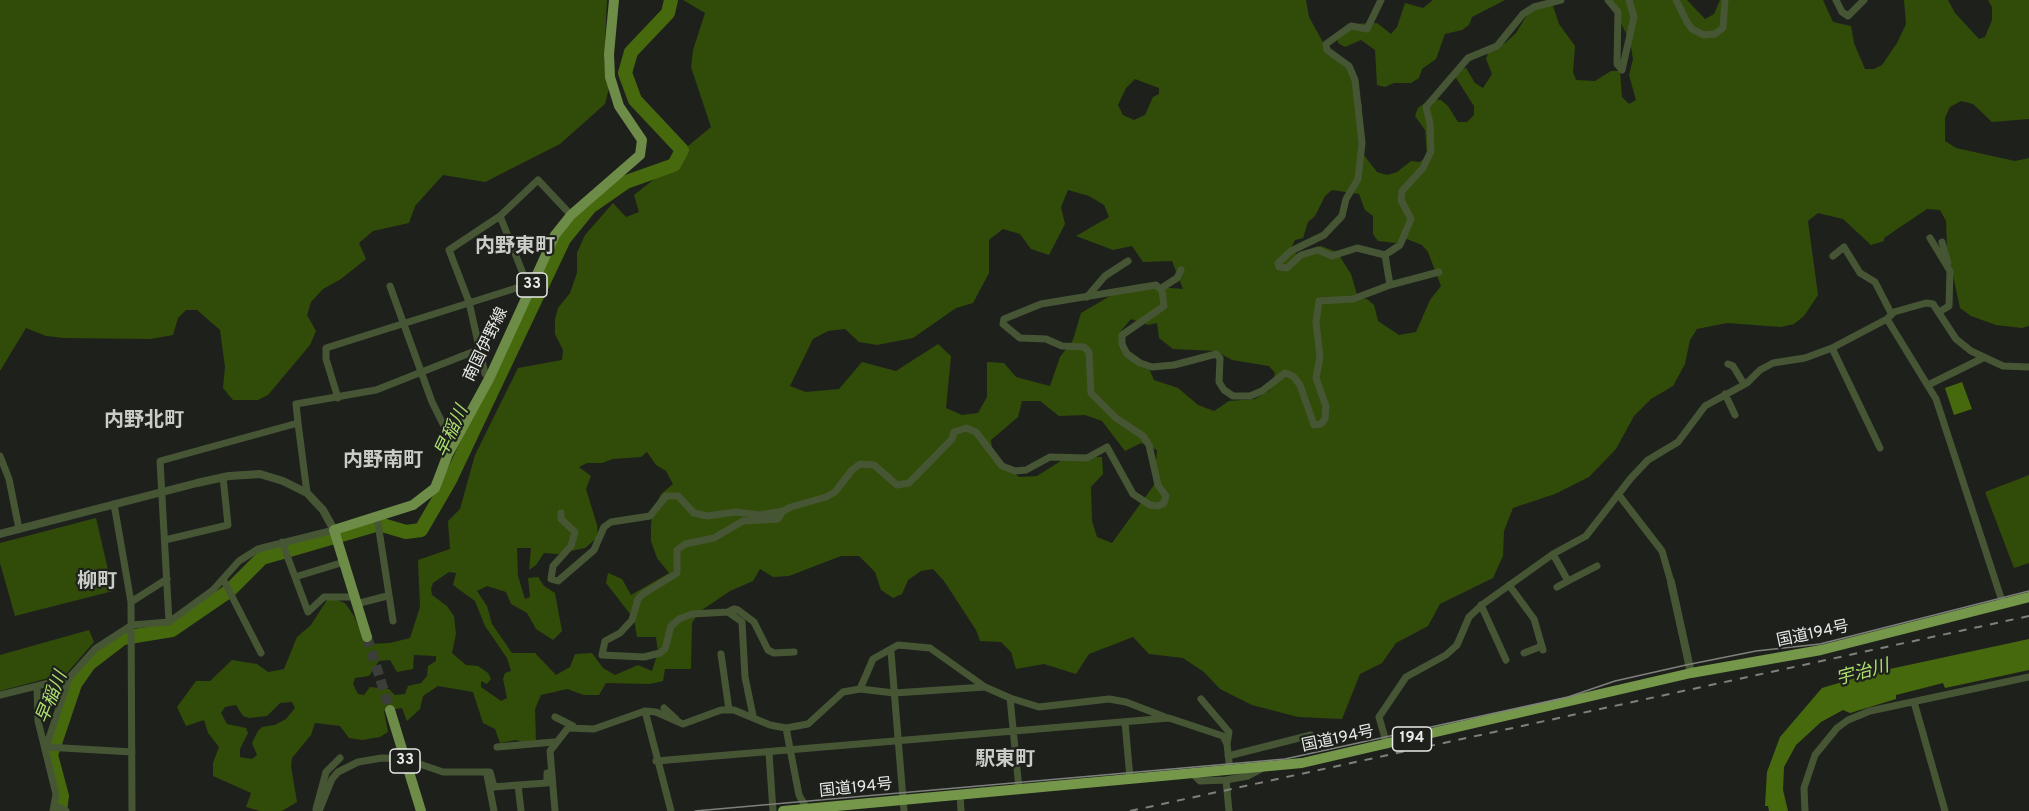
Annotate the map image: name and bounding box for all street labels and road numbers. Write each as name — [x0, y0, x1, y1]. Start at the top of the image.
road number: 33 — [517, 273, 547, 297]
street label: 南国伊野線 — [461, 305, 513, 385]
street label: 国道194号 — [1775, 618, 1851, 652]
street label: 国道194号 — [1300, 723, 1376, 757]
road number: 194 — [1392, 727, 1432, 751]
road number: 33 — [390, 749, 420, 773]
street label: 国道194号 — [818, 776, 894, 802]

